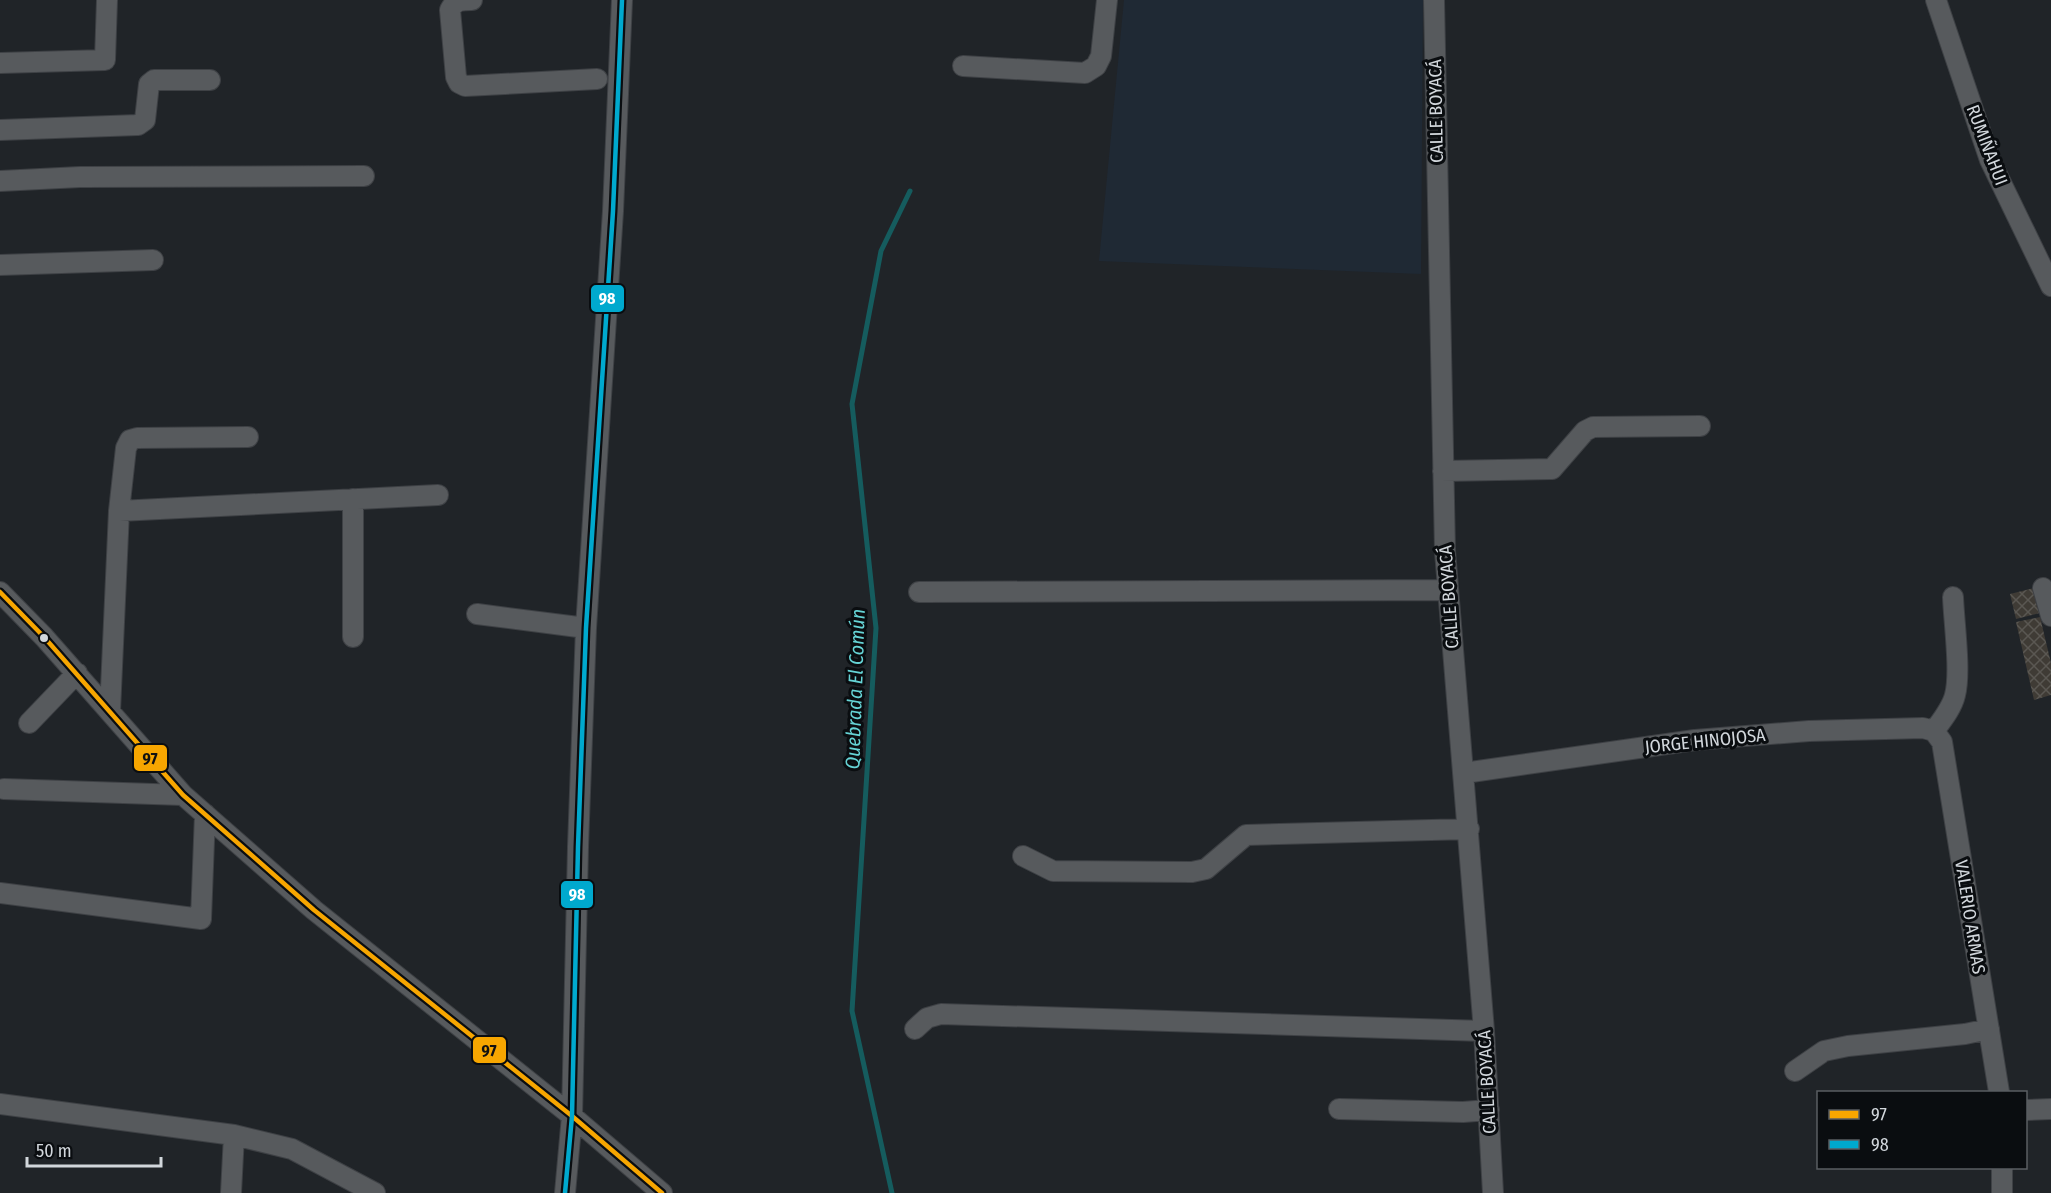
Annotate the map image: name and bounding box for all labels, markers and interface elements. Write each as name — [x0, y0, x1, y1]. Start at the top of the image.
street label: CALLE BOYACÁ — [1423, 58, 1448, 163]
street label: RUMIÑAHUI — [1962, 102, 2012, 188]
line badge: 98 — [590, 284, 625, 313]
text: 98 — [599, 289, 616, 308]
street label: CALLE BOYACÁ — [1433, 544, 1464, 650]
water label: Quebrada El Común — [840, 608, 870, 770]
unlabelled marker — [38, 632, 50, 644]
street label: JORGE HINOJOSA — [1644, 724, 1767, 758]
line badge: 97 — [133, 744, 168, 772]
text: 97 — [143, 749, 158, 768]
street label: VALERIO ARMAS — [1950, 858, 1990, 976]
line badge: 98 — [560, 880, 594, 909]
text: 98 — [569, 885, 586, 904]
street label: CALLE BOYACÁ — [1472, 1029, 1501, 1134]
line badge: 97 — [472, 1036, 507, 1064]
text: 97 — [482, 1041, 497, 1060]
legend — [1817, 1091, 2027, 1169]
text: 97 — [1871, 1104, 1887, 1126]
scale bar — [27, 1130, 160, 1168]
text: 98 — [1871, 1134, 1889, 1156]
text: 50 m — [36, 1140, 72, 1162]

